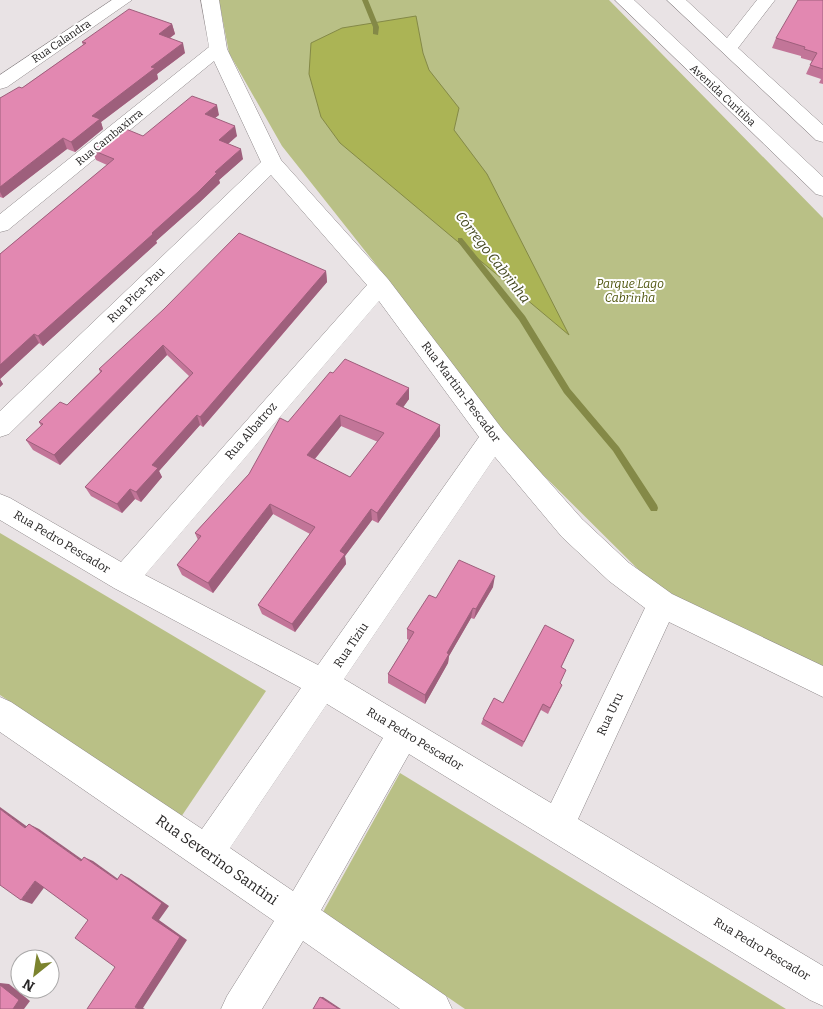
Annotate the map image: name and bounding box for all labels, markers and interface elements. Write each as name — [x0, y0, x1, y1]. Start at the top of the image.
street label: Rua Calandra — [29, 17, 93, 66]
street label: Avenida Curitiba — [687, 62, 758, 129]
street label: Rua Cambaxirra — [73, 106, 145, 168]
water label: Córrego Cabrinha — [452, 208, 534, 307]
street label: Rua Pica-Pau — [105, 264, 168, 326]
park label: Parque Lago Cabrinha — [596, 277, 664, 305]
street label: Rua Martim-Pescador — [419, 339, 504, 446]
street label: Rua Albatroz — [222, 399, 280, 463]
street label: Rua Pedro Pescador — [11, 508, 113, 577]
street label: Rua Tiziu — [331, 619, 371, 670]
street label: Rua Uru — [594, 690, 626, 738]
street label: Rua Pedro Pescador — [364, 705, 466, 774]
street label: Rua Severino Santini — [152, 811, 282, 909]
street label: Rua Pedro Pescador — [711, 915, 813, 984]
north arrow — [10, 949, 60, 999]
text: N — [20, 975, 38, 995]

